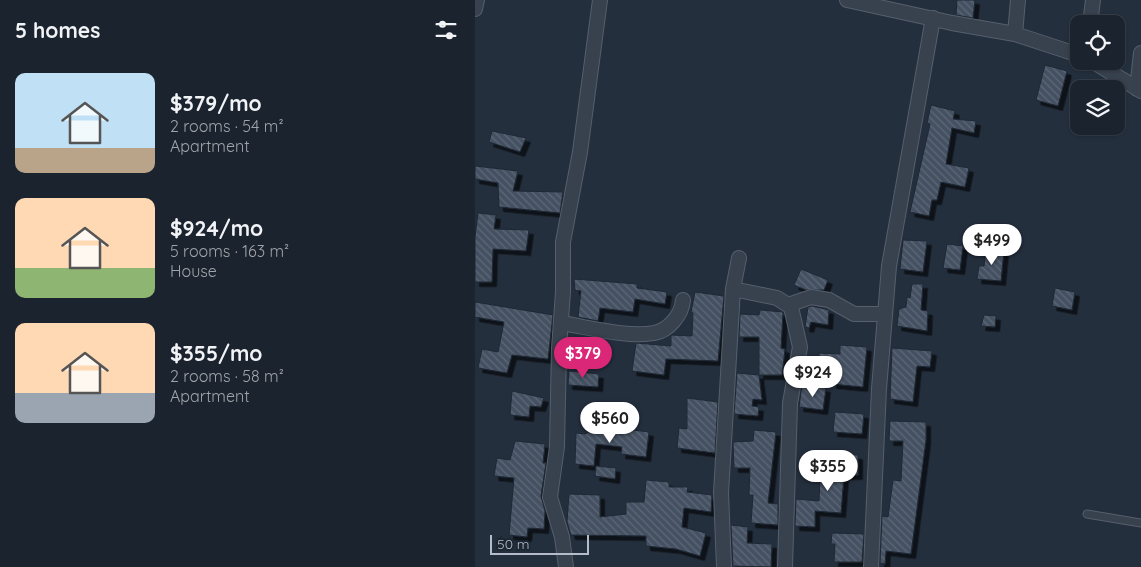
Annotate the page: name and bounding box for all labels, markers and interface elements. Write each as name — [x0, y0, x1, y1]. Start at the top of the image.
map controls — [1070, 15, 1125, 135]
button: locate — [1070, 15, 1125, 70]
icon: filters — [432, 16, 460, 44]
text: 5 homes — [15, 17, 100, 43]
button: layers — [1070, 80, 1125, 135]
text: $379/mo — [170, 90, 262, 116]
icon: home — [55, 93, 115, 153]
text: 2 rooms · 54 m² — [170, 116, 284, 136]
text: Apartment — [170, 136, 250, 156]
text: $924/mo — [170, 215, 263, 241]
icon: home — [55, 218, 115, 278]
pin: $499 — [962, 224, 1022, 266]
text: $499 — [974, 230, 1010, 250]
text: 5 rooms · 163 m² — [170, 241, 289, 261]
text: House — [170, 261, 217, 281]
pin: $379 — [553, 336, 613, 379]
text: $355/mo — [170, 340, 262, 366]
icon: home — [55, 343, 115, 403]
text: $379 — [565, 343, 601, 363]
pin: $924 — [783, 356, 843, 398]
text: $924 — [794, 362, 832, 382]
text: 2 rooms · 58 m² — [170, 366, 284, 386]
text: Apartment — [170, 386, 250, 406]
pin: $560 — [580, 402, 640, 444]
text: $560 — [591, 408, 629, 428]
pin: $355 — [798, 450, 858, 492]
text: $355 — [810, 456, 846, 476]
scale bar — [490, 532, 589, 555]
text: 50 m — [497, 535, 530, 553]

